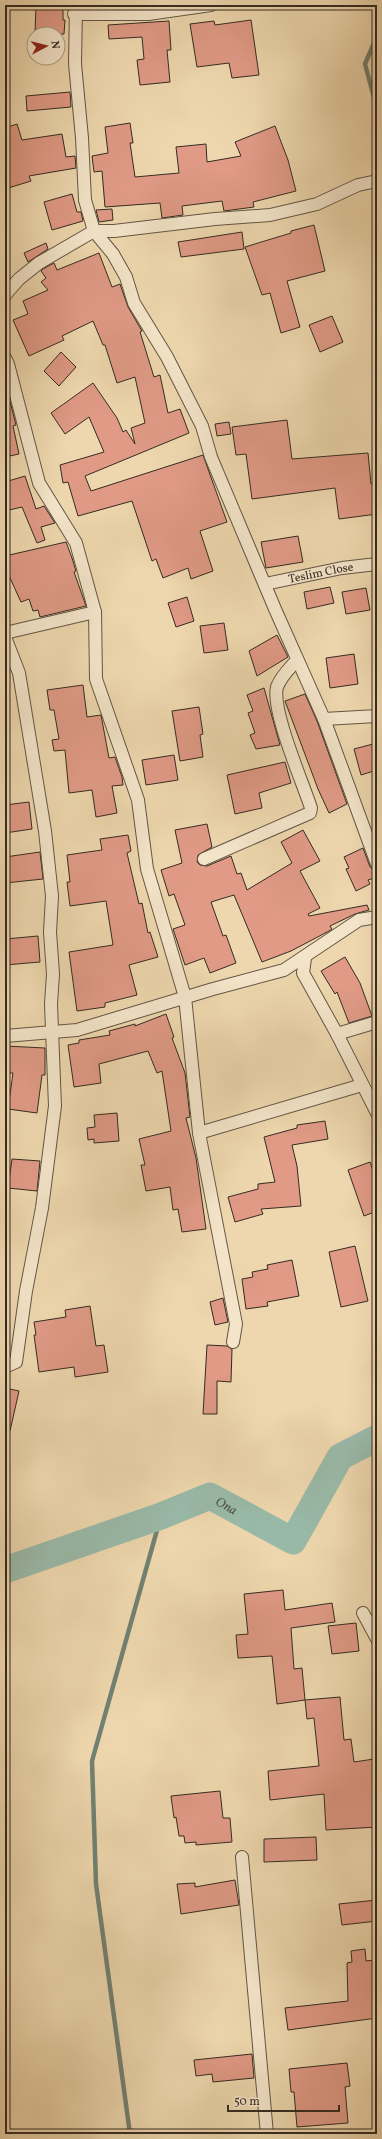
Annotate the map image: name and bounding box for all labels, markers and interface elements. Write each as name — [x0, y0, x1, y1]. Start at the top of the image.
north arrow — [26, 26, 66, 66]
text: N — [47, 40, 62, 50]
street label: Teslim Close — [287, 560, 355, 588]
water label: Ona — [212, 1494, 240, 1520]
scale bar — [228, 2087, 339, 2113]
text: 50 m — [234, 2094, 260, 2110]

